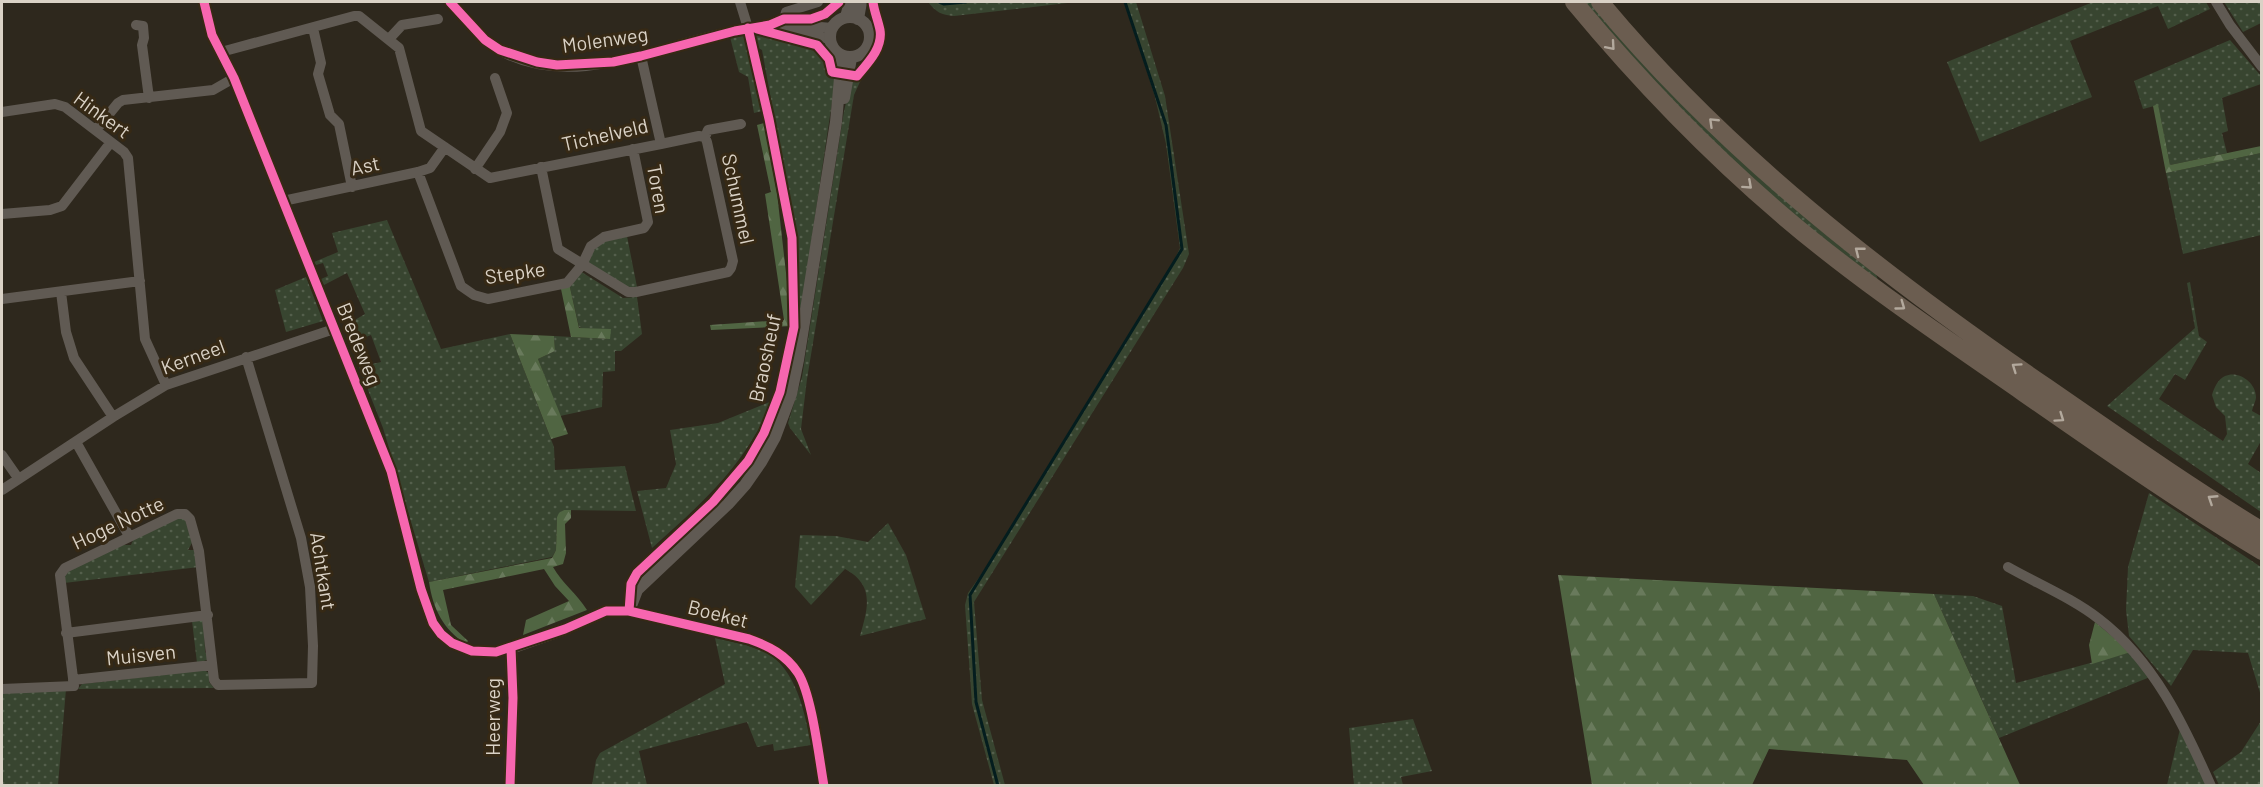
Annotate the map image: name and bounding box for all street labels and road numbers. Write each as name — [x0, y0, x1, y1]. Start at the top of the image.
street label: Molenweg — [560, 21, 649, 57]
street label: Hinkert — [70, 86, 136, 143]
street label: Tichelveld — [559, 112, 650, 156]
street label: Ast — [348, 150, 381, 180]
street label: Schummel — [718, 151, 760, 246]
street label: Toren — [643, 162, 675, 215]
street label: Stepke — [483, 256, 547, 288]
street label: Bredeweg — [332, 299, 387, 389]
street label: Braosheuf — [743, 311, 785, 404]
street label: Kerneel — [157, 333, 228, 379]
street label: Hoge Notte — [68, 490, 167, 554]
street label: Achtkant — [306, 530, 342, 611]
street label: Boeket — [685, 594, 751, 632]
street label: Muisven — [105, 638, 177, 670]
street label: Heerweg — [480, 678, 504, 756]

